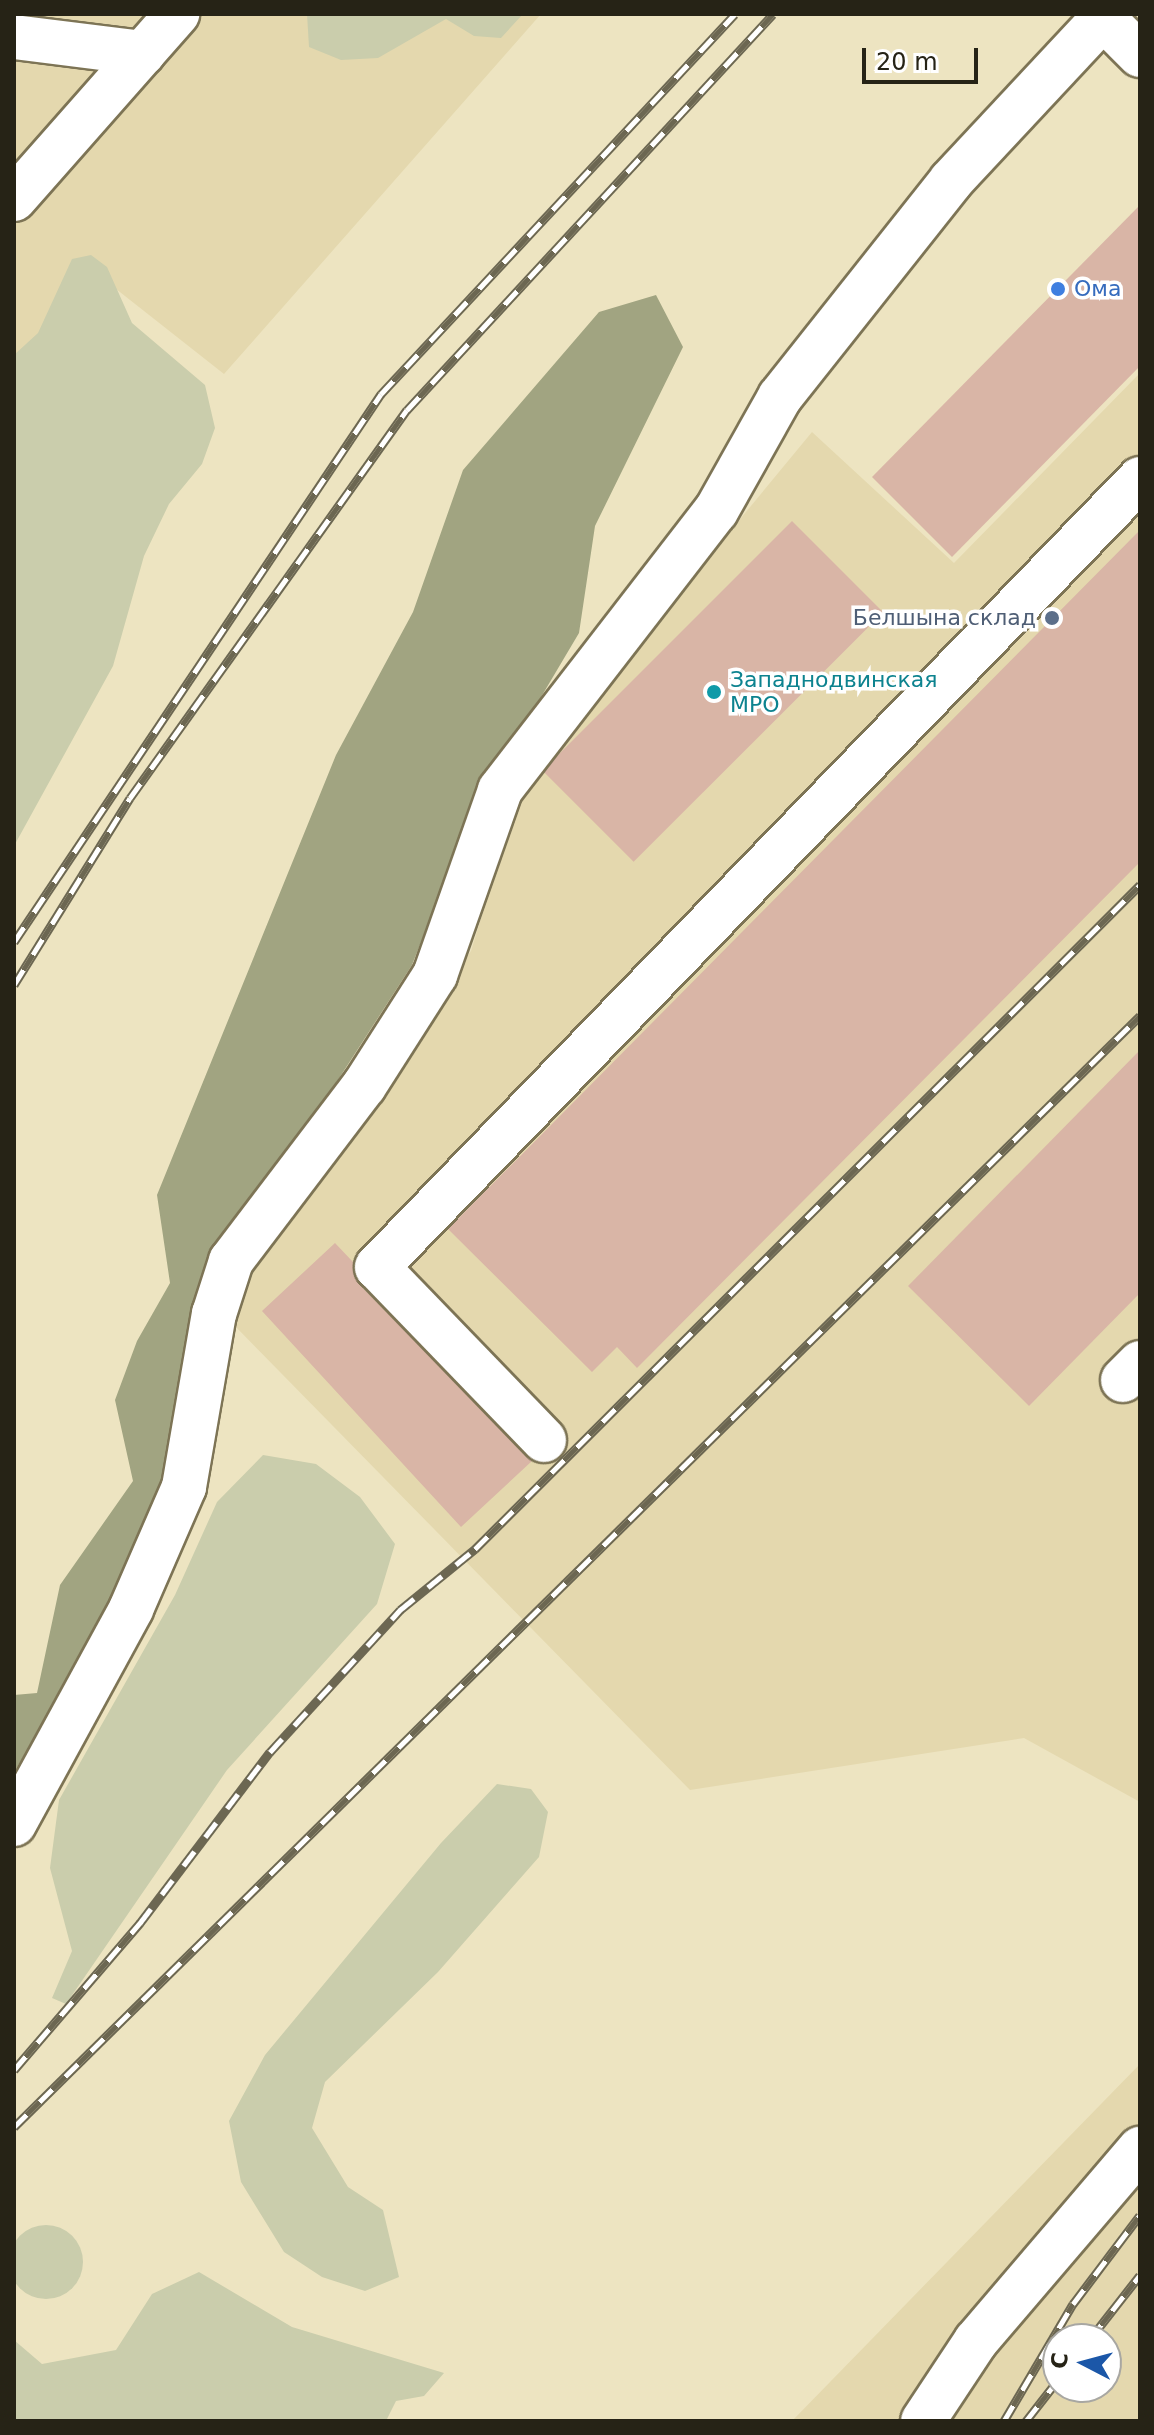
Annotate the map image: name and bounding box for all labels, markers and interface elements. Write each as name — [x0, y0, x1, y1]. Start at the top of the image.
scale bar — [866, 32, 982, 82]
text: 20 m — [876, 48, 938, 76]
place label: Ома — [1074, 276, 1121, 302]
marker: Ома — [1049, 280, 1067, 298]
place label: Белшына склад — [853, 605, 1036, 631]
marker: Белшына склад — [1043, 609, 1061, 627]
place label: Западнодвинская МРО — [730, 666, 937, 718]
marker: Западнодвинская МРО — [705, 683, 723, 701]
north arrow — [1042, 2323, 1122, 2403]
text: С — [1046, 2351, 1073, 2370]

